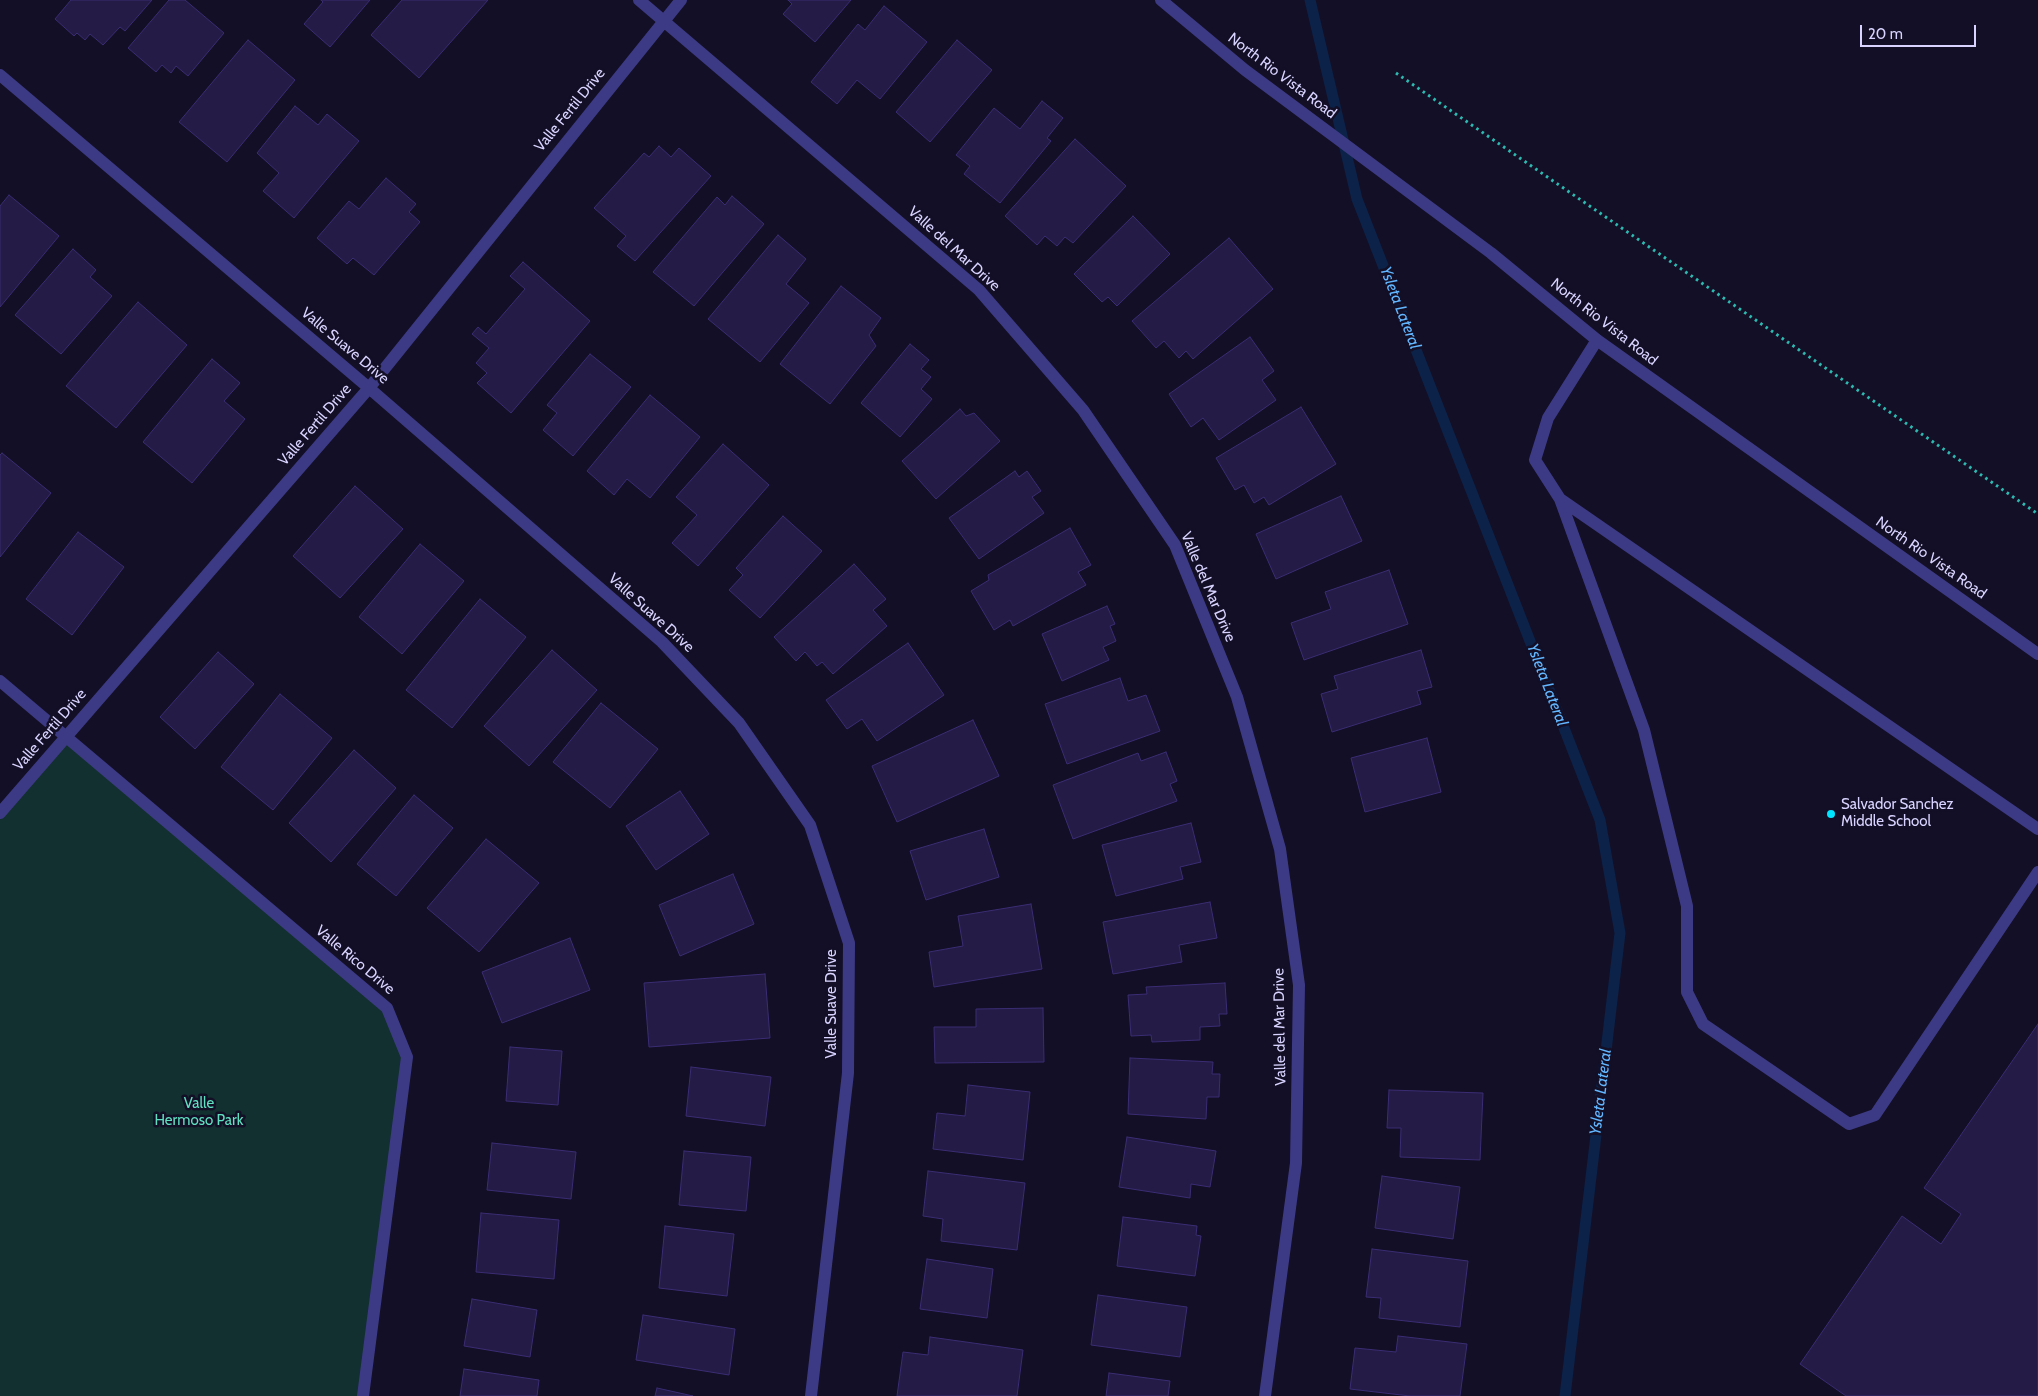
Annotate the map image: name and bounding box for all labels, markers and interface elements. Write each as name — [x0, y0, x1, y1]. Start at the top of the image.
scale bar — [1863, 15, 1979, 47]
text: 20 m — [1868, 25, 1903, 43]
street label: North Rio Vista Road — [1224, 29, 1340, 123]
street label: Valle Fertil Drive — [531, 65, 609, 155]
street label: Valle del Mar Drive — [904, 203, 1004, 295]
water label: Ysleta Lateral — [1375, 264, 1425, 352]
street label: North Rio Vista Road — [1547, 275, 1661, 369]
street label: Valle Suave Drive — [297, 304, 393, 388]
street label: Valle Fertil Drive — [275, 381, 355, 469]
street label: North Rio Vista Road — [1872, 513, 1990, 603]
street label: Valle del Mar Drive — [1177, 529, 1239, 645]
street label: Valle Suave Drive — [604, 570, 698, 656]
water label: Ysleta Lateral — [1522, 641, 1572, 729]
street label: Valle Fertil Drive — [10, 686, 90, 774]
place label: Salvador Sanchez Middle School — [1841, 796, 1954, 831]
marker: Salvador Sanchez Middle School — [1825, 808, 1837, 820]
street label: Valle Rico Drive — [312, 922, 398, 998]
street label: Valle Suave Drive — [823, 949, 841, 1059]
street label: Valle del Mar Drive — [1270, 968, 1290, 1086]
water label: Ysleta Lateral — [1586, 1048, 1616, 1136]
park label: Valle Hermoso Park — [154, 1095, 244, 1130]

